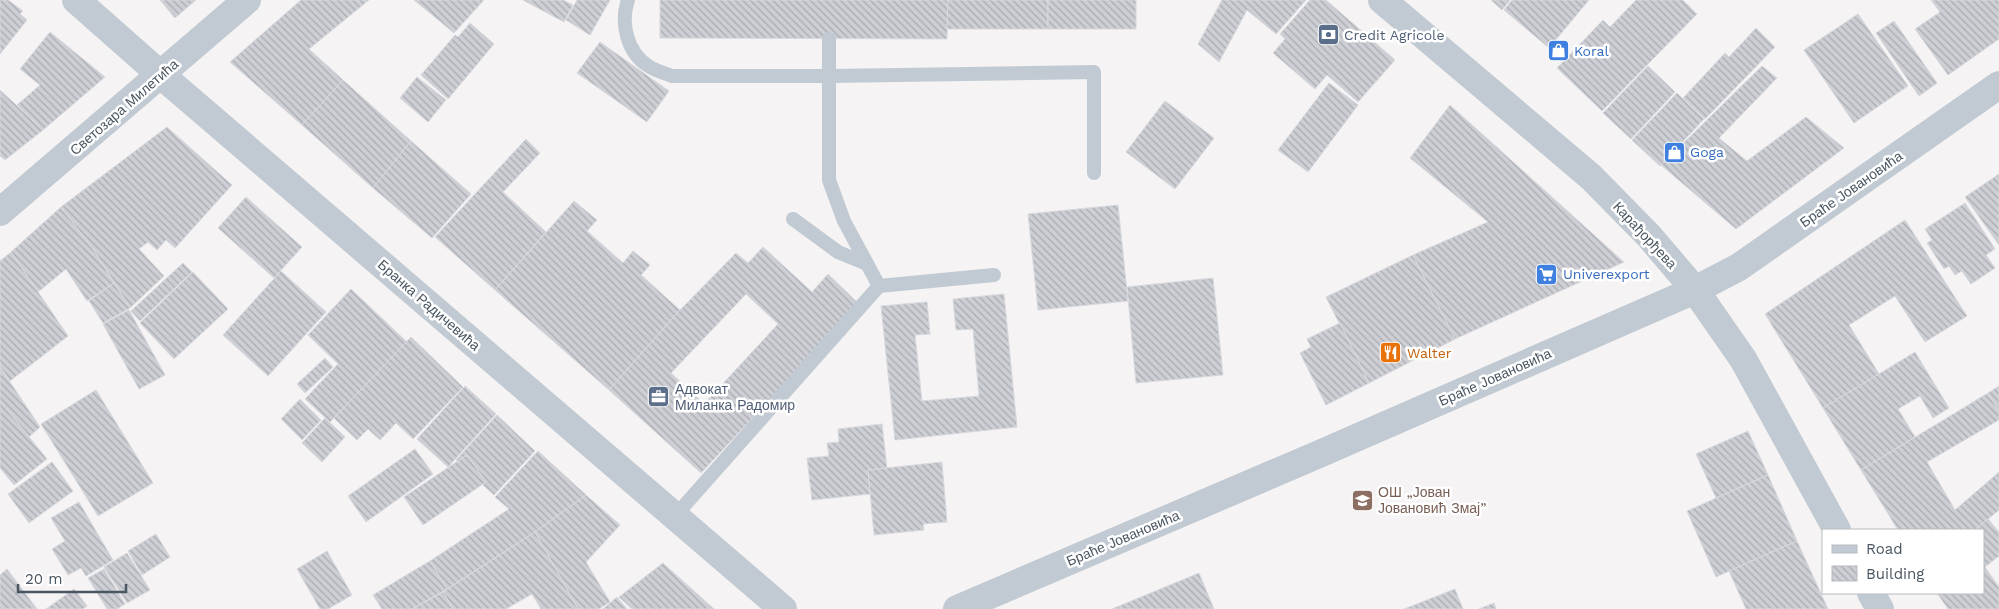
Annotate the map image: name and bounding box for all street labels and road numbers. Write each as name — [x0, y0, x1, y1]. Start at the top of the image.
street label: Светозара Милетића — [67, 56, 181, 158]
street label: Браће Јовановића — [1797, 148, 1905, 230]
street label: Карађорђева — [1610, 198, 1680, 272]
street label: Бранка Радичевића — [375, 256, 483, 354]
street label: Браће Јовановића — [1436, 345, 1554, 409]
street label: Браће Јовановића — [1064, 507, 1182, 569]

